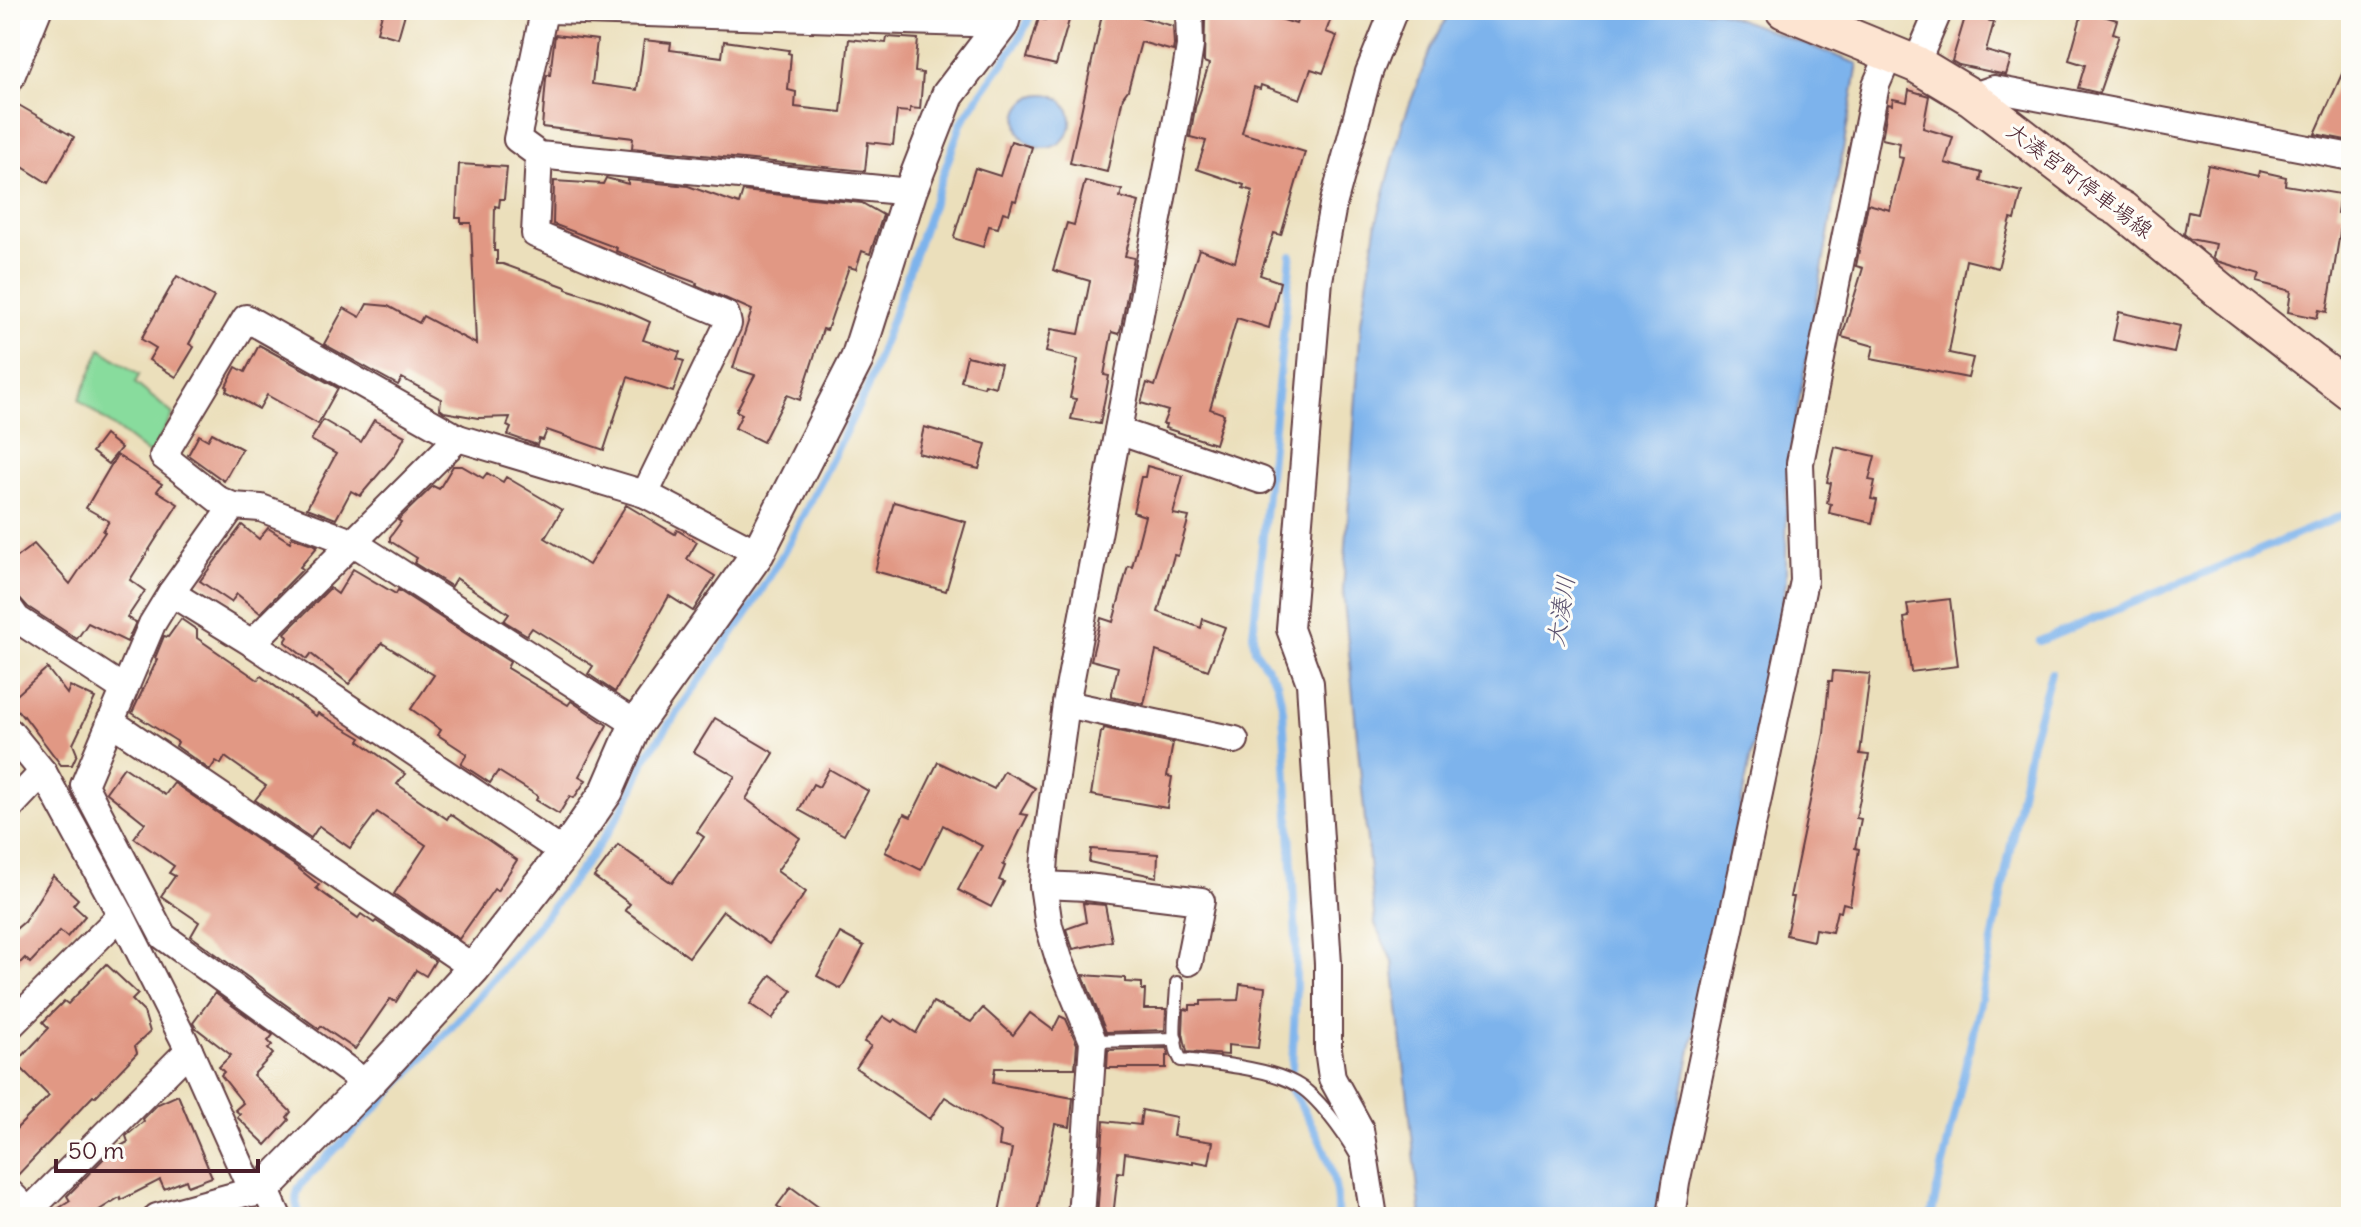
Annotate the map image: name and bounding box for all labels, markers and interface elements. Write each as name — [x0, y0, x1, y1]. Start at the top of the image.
street label: 大湊宮町停車場線 — [2001, 116, 2159, 244]
water label: 大湊川 — [1540, 573, 1580, 649]
scale bar — [56, 1123, 258, 1173]
text: 50 m — [68, 1135, 124, 1165]

